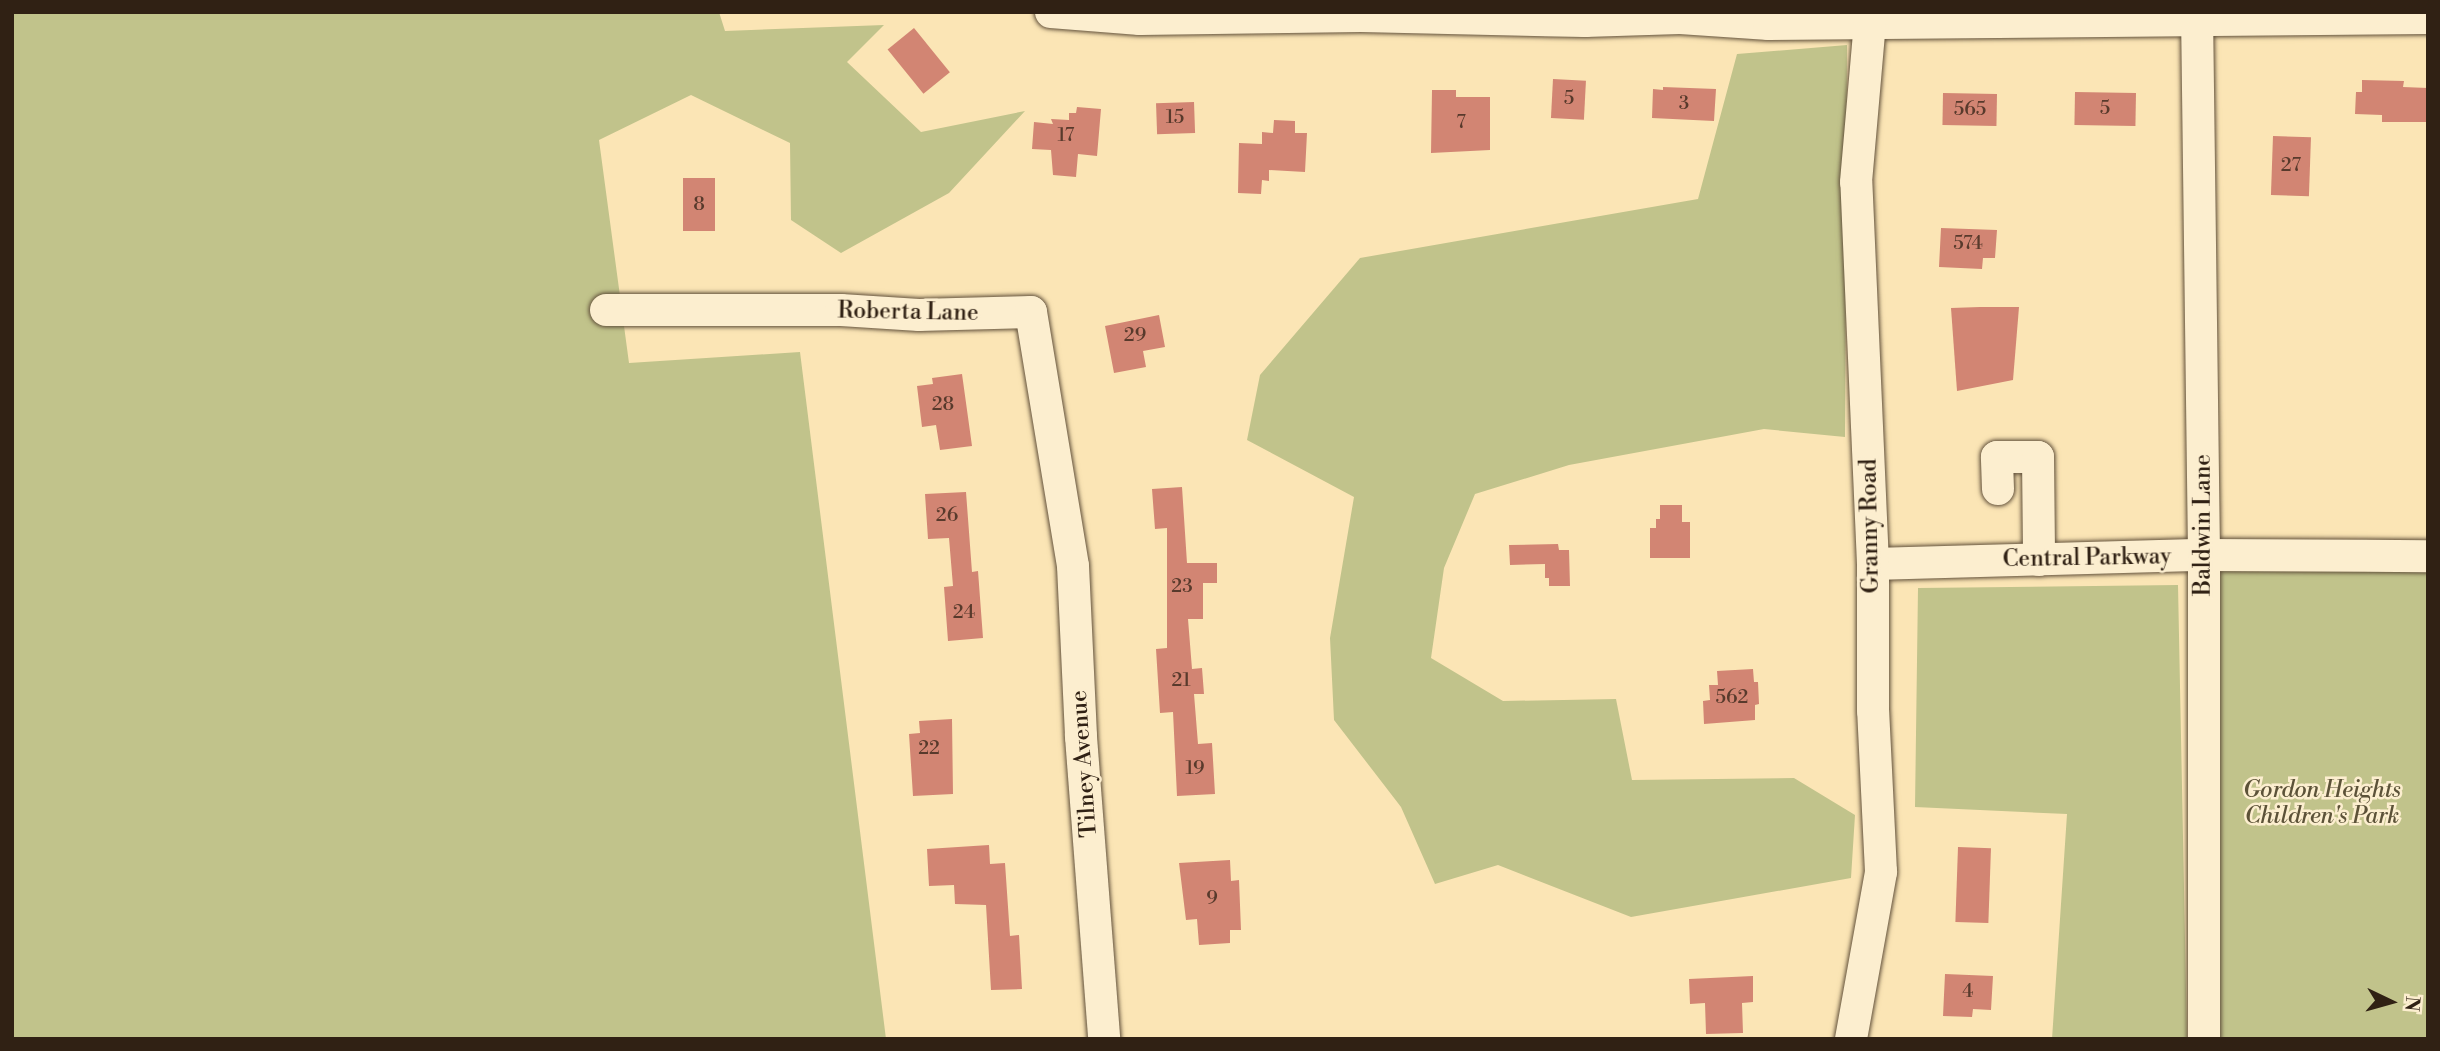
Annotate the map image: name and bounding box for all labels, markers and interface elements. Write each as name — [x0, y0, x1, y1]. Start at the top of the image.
house number: 5 — [1564, 88, 1574, 110]
house number: 3 — [1679, 93, 1689, 115]
house number: 5 — [2100, 98, 2110, 120]
house number: 565 — [1954, 99, 1986, 121]
house number: 15 — [1166, 107, 1184, 129]
house number: 7 — [1456, 112, 1466, 134]
house number: 17 — [1058, 125, 1074, 147]
house number: 27 — [2281, 155, 2301, 177]
house number: 8 — [693, 194, 705, 216]
house number: 574 — [1953, 233, 1983, 255]
street label: Roberta Lane — [837, 297, 979, 327]
house number: 29 — [1124, 325, 1146, 347]
house number: 28 — [932, 394, 954, 416]
street label: Baldwin Lane — [2189, 454, 2217, 596]
street label: Granny Road — [1855, 458, 1885, 594]
house number: 26 — [936, 505, 958, 527]
street label: Central Parkway — [2002, 543, 2172, 573]
house number: 23 — [1171, 576, 1193, 598]
house number: 24 — [953, 602, 975, 624]
house number: 21 — [1171, 670, 1191, 692]
house number: 562 — [1716, 687, 1748, 709]
street label: Tilney Avenue — [1065, 690, 1103, 838]
house number: 22 — [918, 738, 940, 760]
house number: 19 — [1185, 758, 1205, 780]
park label: Gordon Heights Children's Park — [2243, 776, 2401, 830]
house number: 9 — [1206, 888, 1218, 910]
north arrow — [2356, 967, 2426, 1037]
house number: 4 — [1962, 981, 1974, 1003]
text: N — [2399, 995, 2425, 1012]

